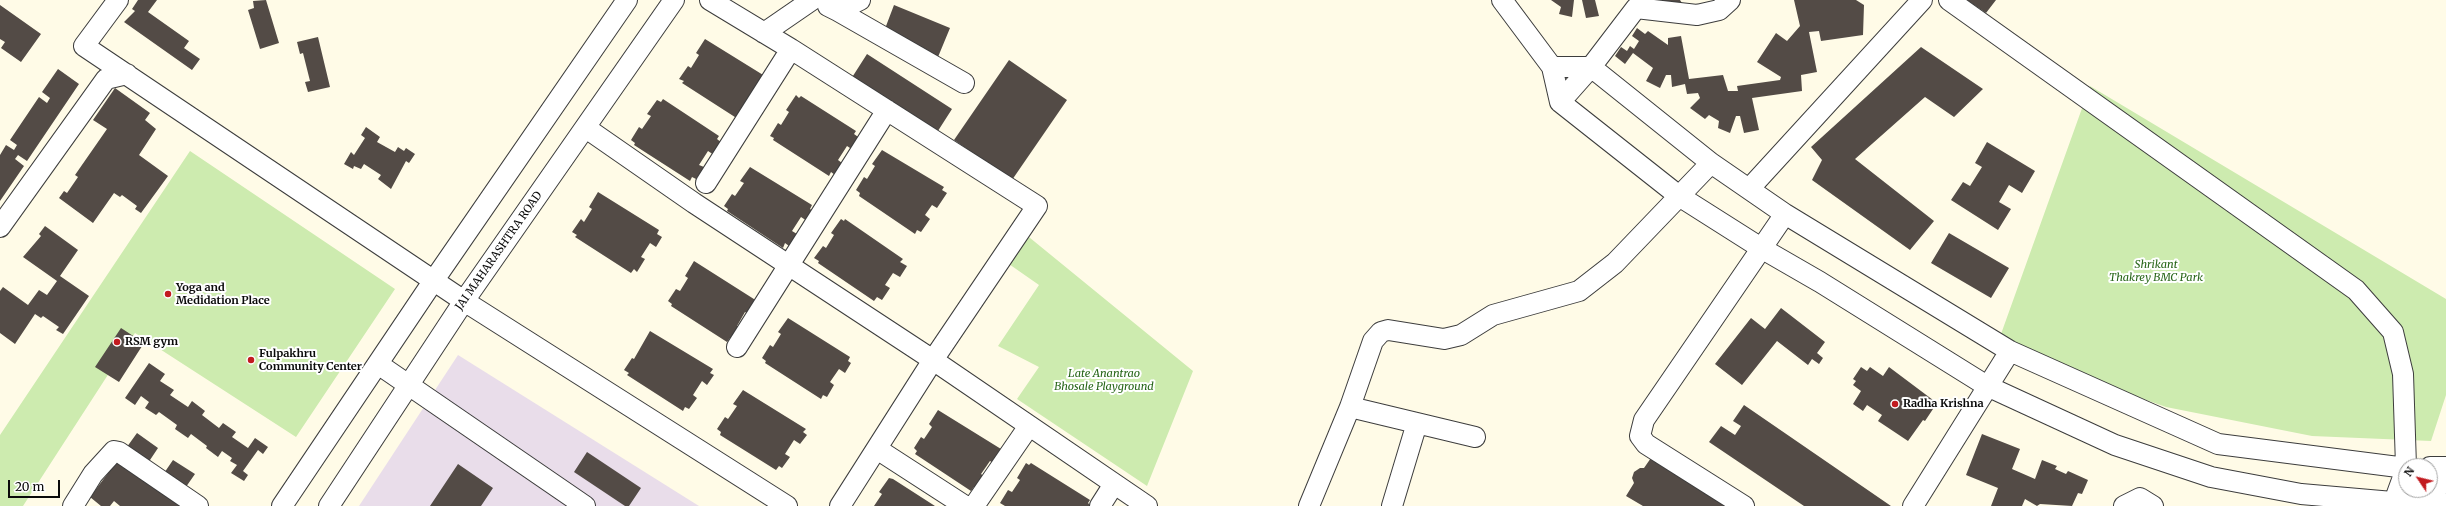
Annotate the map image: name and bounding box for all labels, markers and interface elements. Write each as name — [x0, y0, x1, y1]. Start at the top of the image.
street label: JAI MAHARASHTRA ROAD — [453, 189, 545, 313]
park label: Shrikant Thakrey BMC Park — [2109, 258, 2203, 284]
place label: Yoga and Medidation Place — [176, 281, 270, 307]
marker: Yoga and Medidation Place — [163, 289, 173, 299]
place label: RSM gym — [125, 335, 178, 349]
marker: RSM gym — [112, 337, 122, 347]
place label: Fulpakhru Community Center — [259, 347, 362, 373]
marker: Fulpakhru Community Center — [246, 355, 256, 365]
park label: Late Anantrao Bhosale Playground — [1054, 367, 1154, 393]
place label: Radha Krishna — [1903, 397, 1984, 411]
marker: Radha Krishna — [1890, 399, 1900, 409]
north arrow — [2398, 458, 2438, 498]
text: N — [2401, 464, 2417, 479]
scale bar — [10, 472, 62, 498]
text: 20 m — [15, 479, 44, 494]

